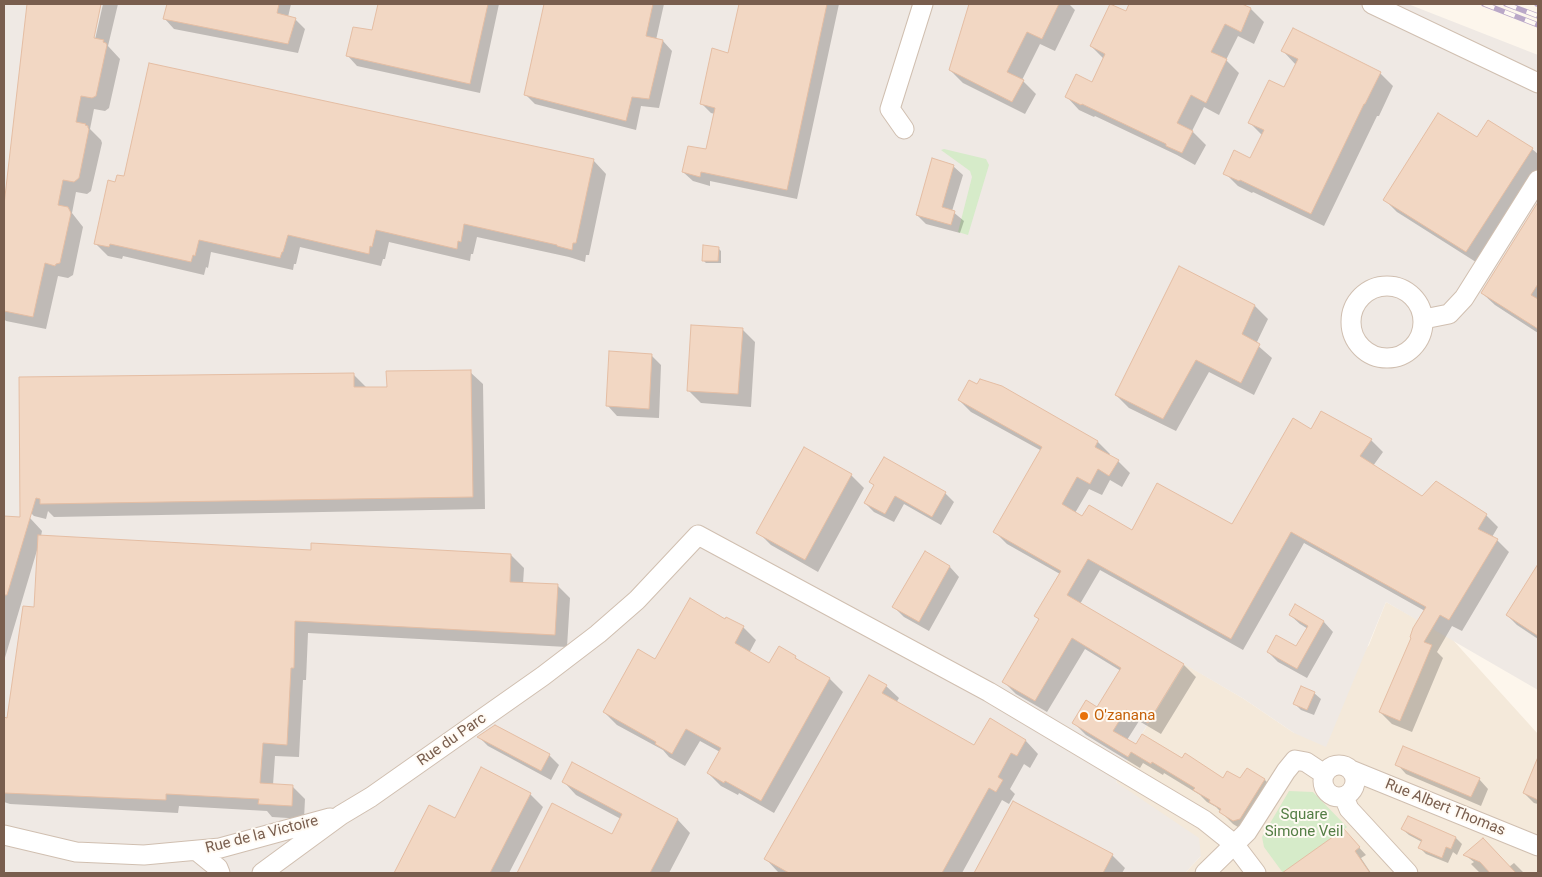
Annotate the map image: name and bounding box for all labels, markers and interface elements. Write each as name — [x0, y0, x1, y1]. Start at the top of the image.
place label: O'zanana — [1094, 707, 1155, 725]
street label: Rue du Parc — [414, 710, 490, 770]
marker: O'zanana — [1078, 710, 1090, 722]
street label: Rue Albert Thomas — [1382, 776, 1508, 840]
park label: Square Simone Veil — [1265, 806, 1343, 841]
street label: Rue de la Victoire — [204, 812, 320, 858]

